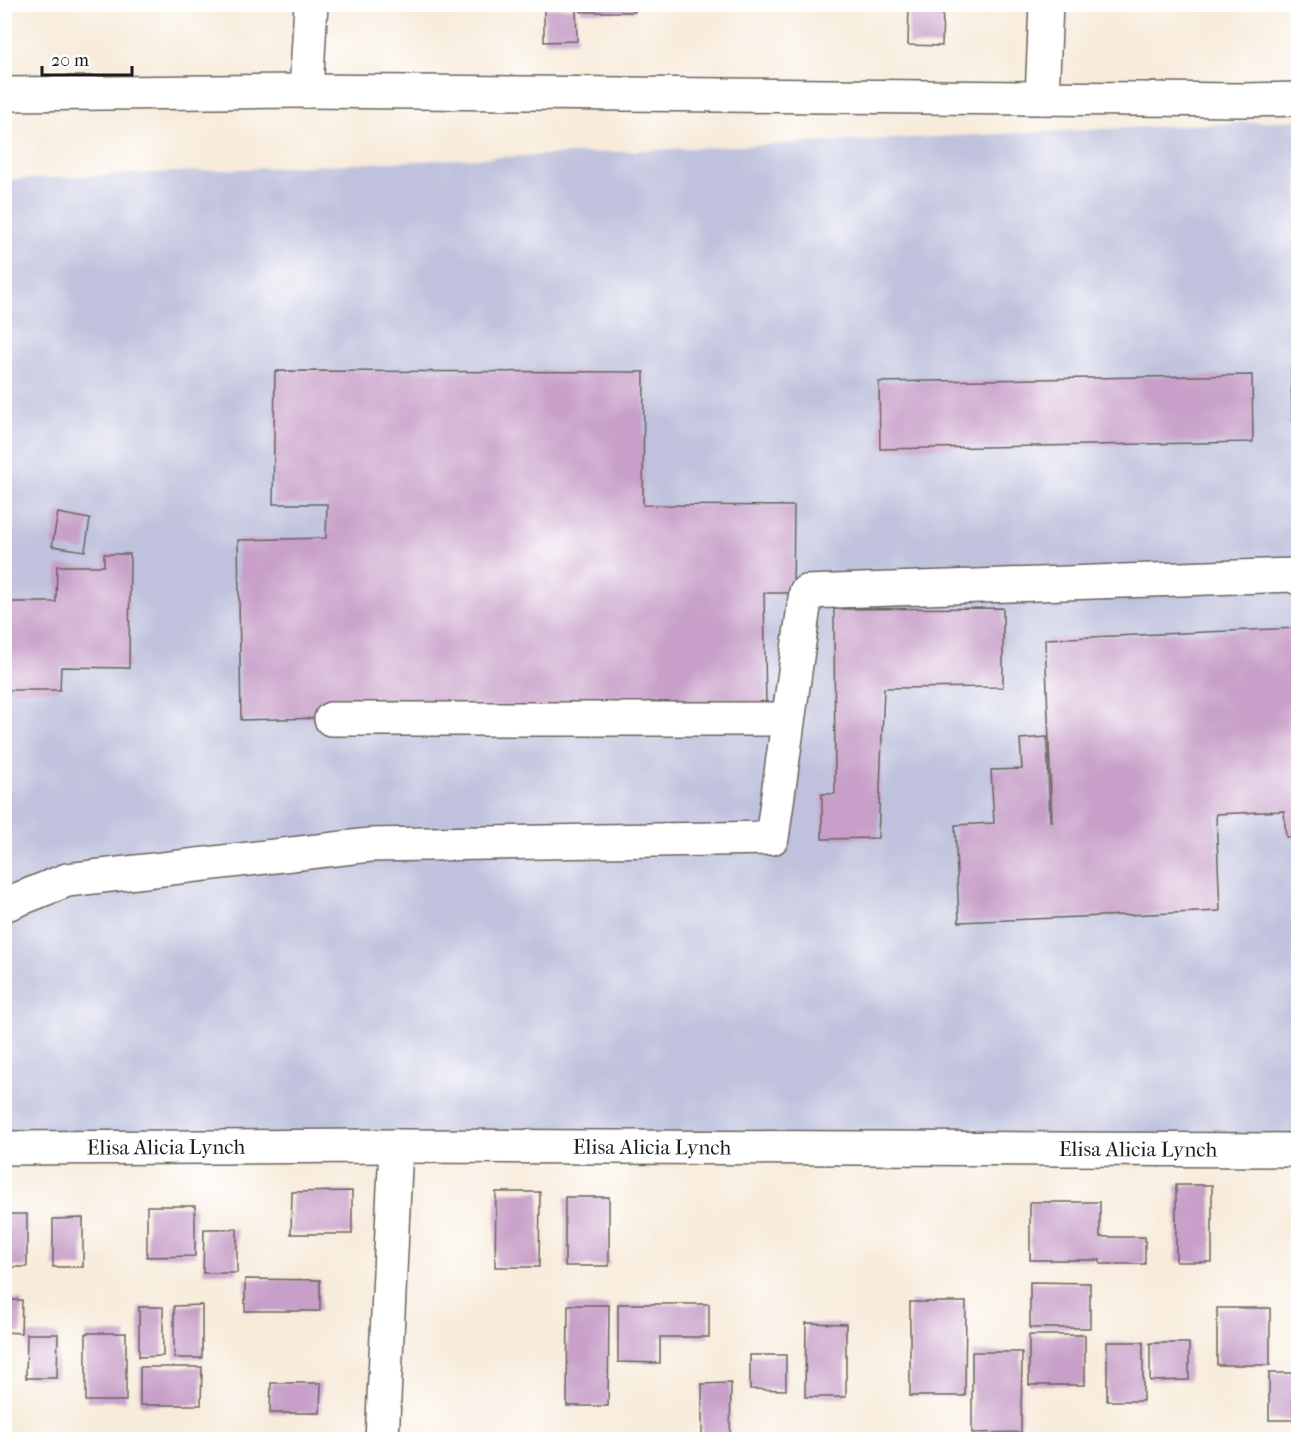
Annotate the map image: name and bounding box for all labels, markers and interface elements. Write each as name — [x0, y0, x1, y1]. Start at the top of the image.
scale bar — [42, 39, 132, 77]
text: 20 m — [51, 50, 89, 71]
street label: Elisa Alicia Lynch — [87, 1135, 246, 1160]
street label: Elisa Alicia Lynch — [573, 1135, 732, 1159]
street label: Elisa Alicia Lynch — [1059, 1137, 1217, 1162]

